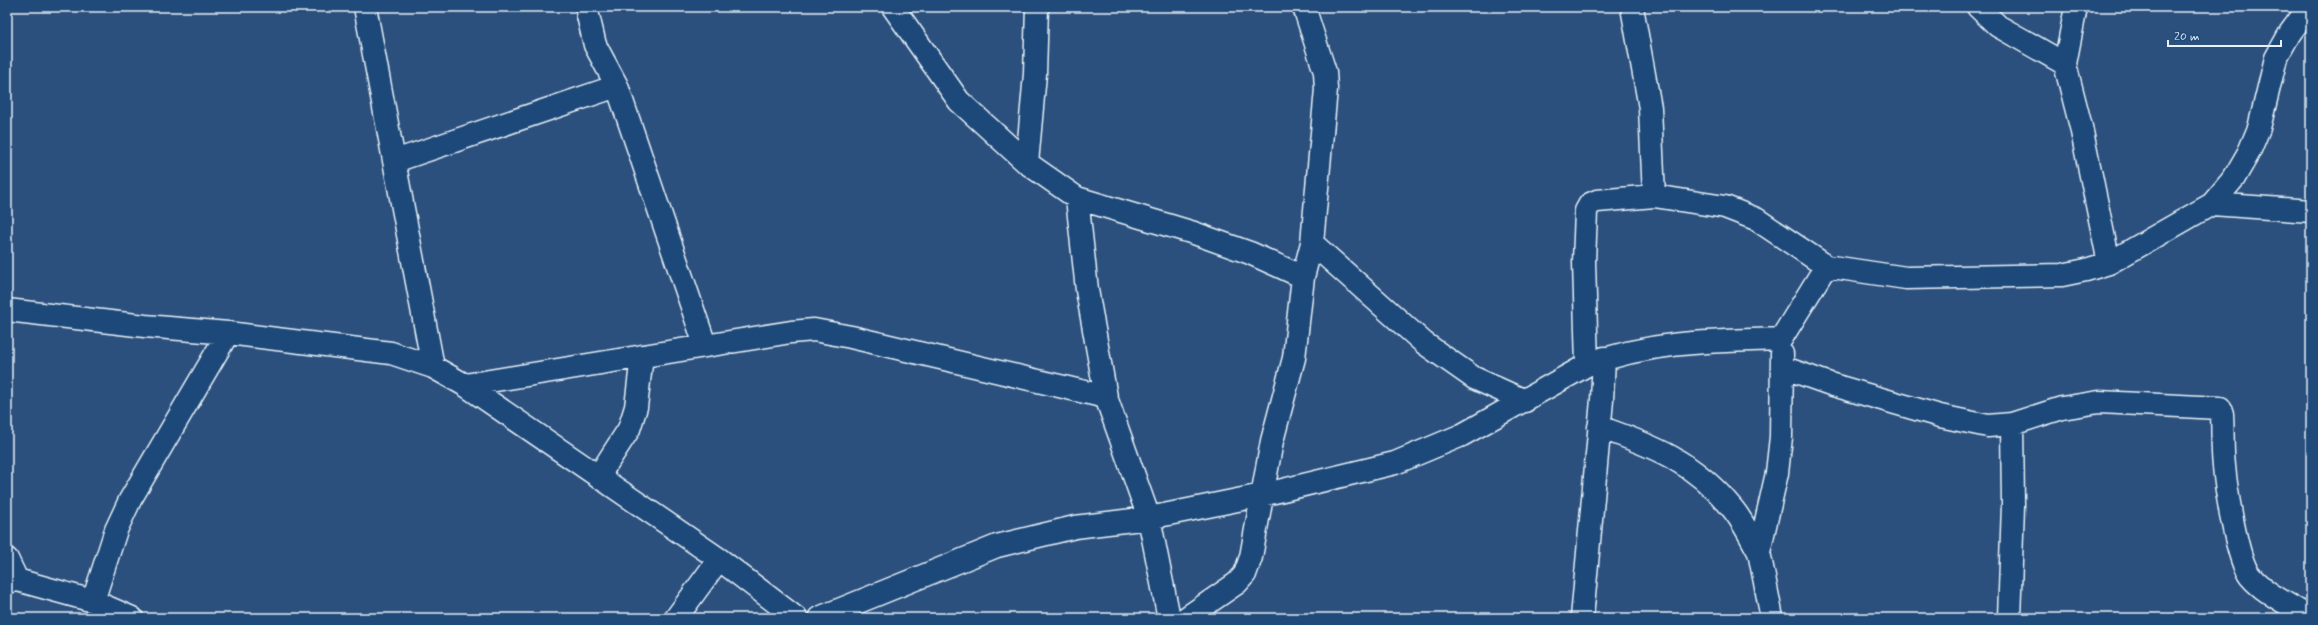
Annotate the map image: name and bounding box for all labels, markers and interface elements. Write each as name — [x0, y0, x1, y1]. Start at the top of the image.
scale bar — [2168, 22, 2281, 48]
text: 20 m — [2174, 29, 2200, 45]

